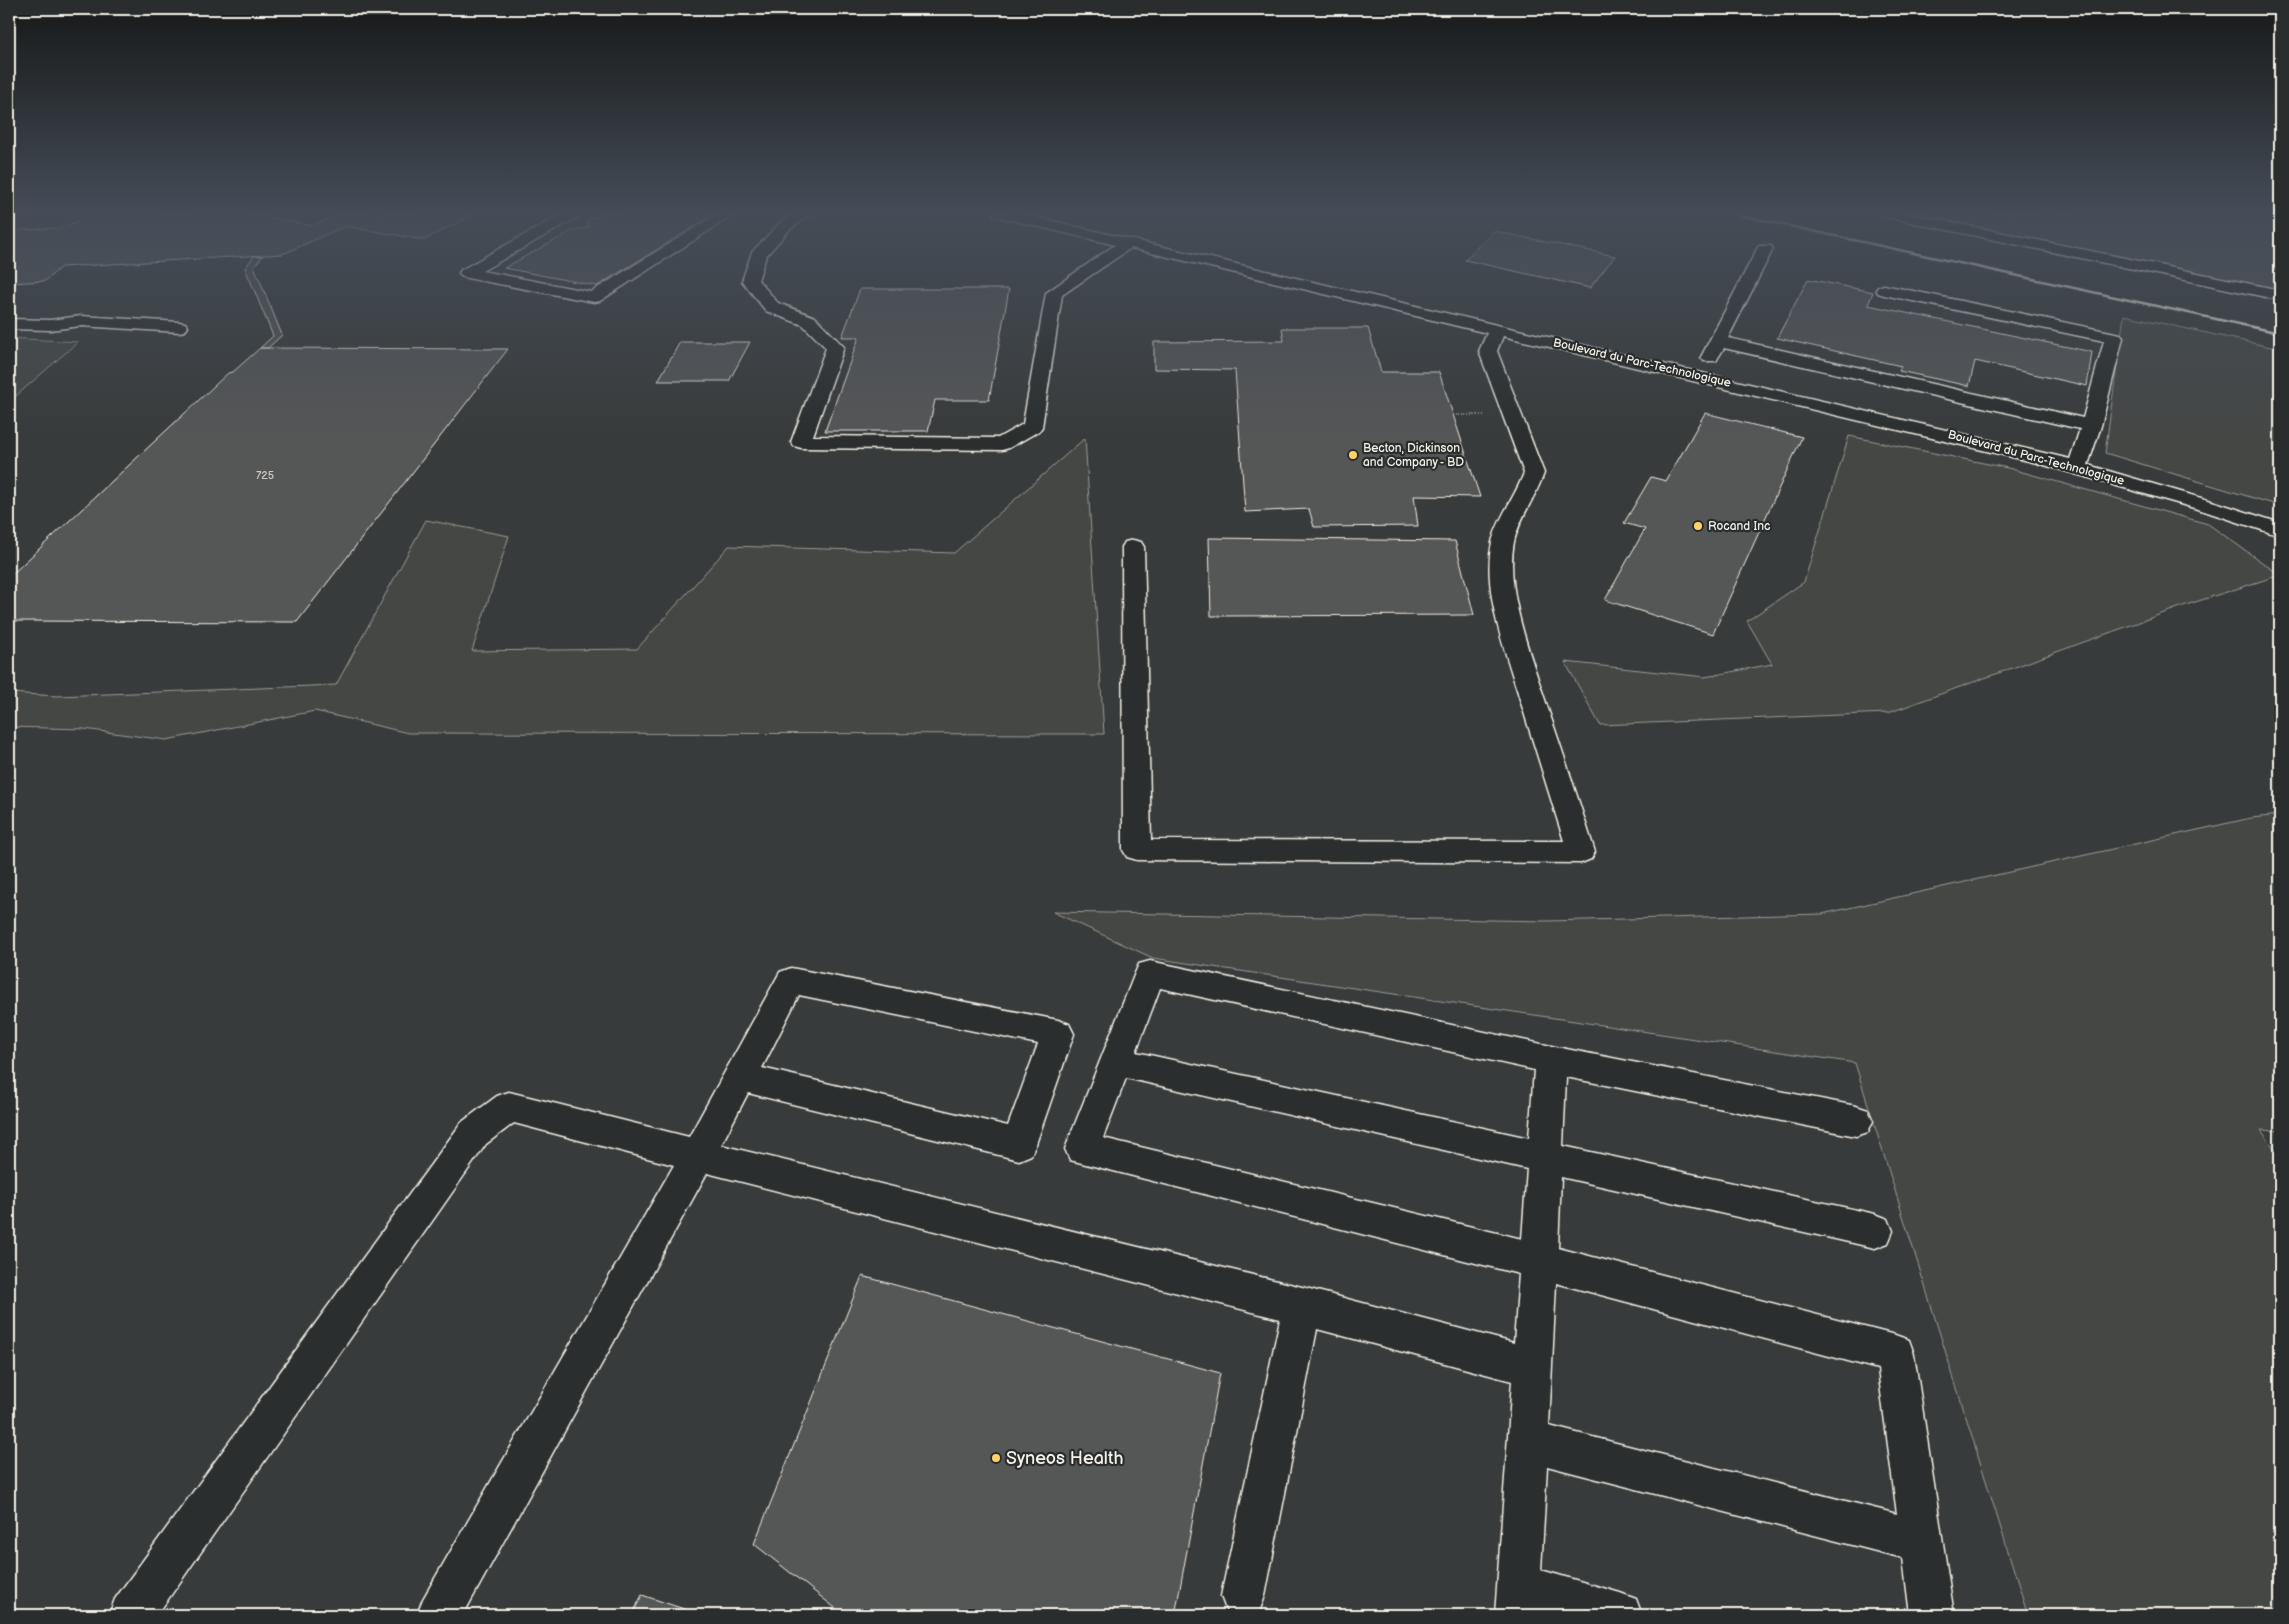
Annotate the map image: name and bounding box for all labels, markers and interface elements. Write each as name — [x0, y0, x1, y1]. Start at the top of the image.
street label: Boulevard du Parc-Technologique — [1552, 335, 1732, 391]
street label: Boulevard du Parc-Technologique — [1946, 427, 2126, 489]
place label: Becton, Dickinson and Company - BD — [1363, 441, 1464, 470]
marker: Becton, Dickinson and Company - BD — [1347, 449, 1359, 461]
house number: 725 — [256, 469, 274, 482]
place label: Rocand Inc — [1708, 519, 1770, 534]
marker: Rocand Inc — [1692, 520, 1704, 532]
place label: Syneos Health — [1006, 1448, 1123, 1469]
marker: Syneos Health — [990, 1452, 1002, 1464]

